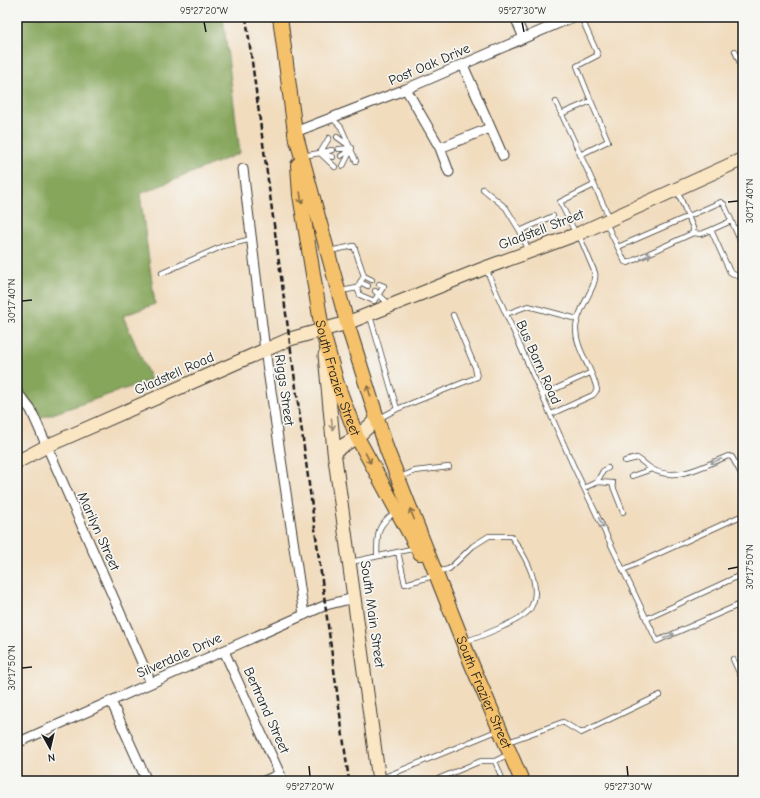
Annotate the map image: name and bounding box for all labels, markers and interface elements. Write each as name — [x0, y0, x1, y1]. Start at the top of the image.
text: 95°27'20"W — [180, 5, 228, 17]
text: 95°27'30"W — [498, 5, 546, 17]
street label: Post Oak Drive — [386, 40, 473, 89]
text: 30°17'40"N — [744, 179, 756, 223]
one-way arrow — [297, 192, 305, 205]
street label: Gladstell Street — [496, 205, 587, 254]
one-way arrow — [639, 252, 651, 259]
text: 30°17'40"N — [6, 279, 18, 323]
street label: Bus Barn Road — [512, 317, 565, 407]
street label: South Frazier Street — [312, 319, 364, 439]
street label: Gladstell Road — [132, 348, 217, 399]
street label: Riggs Street — [271, 353, 298, 428]
one-way arrow — [365, 385, 372, 398]
one-way arrow — [328, 417, 335, 430]
one-way arrow — [365, 452, 372, 464]
one-way arrow — [711, 457, 723, 465]
street label: Marilyn Street — [74, 489, 124, 574]
one-way arrow — [408, 508, 416, 520]
one-way arrow — [598, 517, 605, 529]
text: 30°17'50"N — [744, 544, 756, 590]
street label: South Main Street — [357, 559, 389, 670]
street label: Silverdale Drive — [134, 629, 224, 682]
one-way arrow — [662, 632, 674, 639]
street label: South Frazier Street — [452, 634, 515, 752]
text: 30°17'50"N — [6, 645, 18, 691]
street label: Bertrand Street — [240, 664, 294, 757]
north arrow — [30, 728, 70, 768]
text: N — [47, 750, 56, 764]
text: 95°27'20"W — [286, 781, 334, 793]
text: 95°27'30"W — [604, 781, 652, 793]

